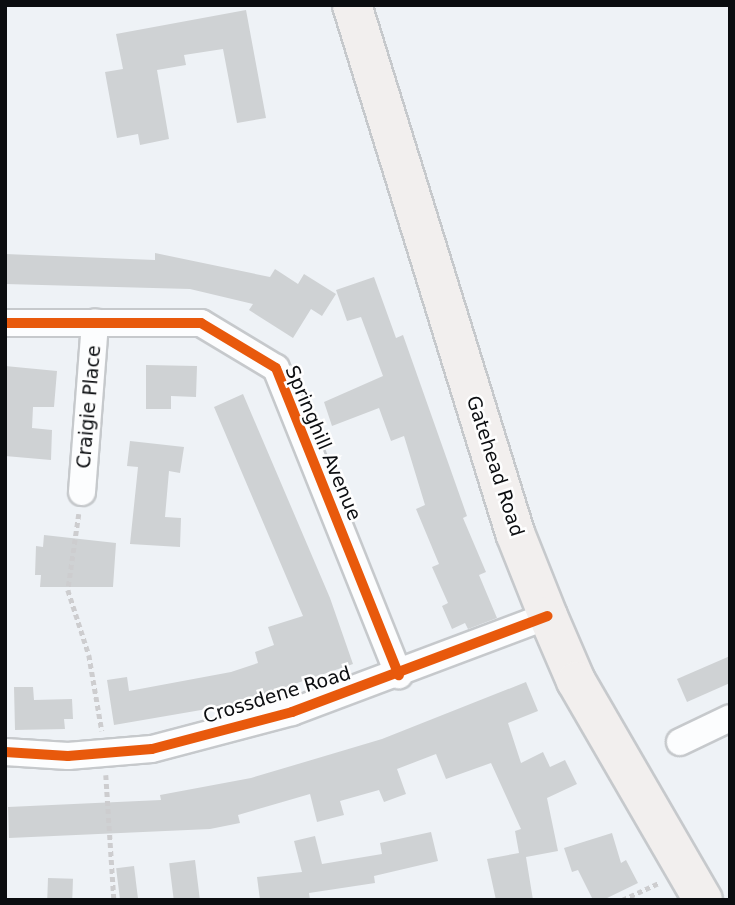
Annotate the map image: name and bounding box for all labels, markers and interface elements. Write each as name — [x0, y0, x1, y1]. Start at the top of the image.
street label: Craigie Place — [72, 344, 106, 470]
street label: Springhill Avenue — [280, 362, 366, 524]
street label: Gatehead Road — [461, 393, 529, 539]
street label: Crossdene Road — [200, 662, 354, 728]

